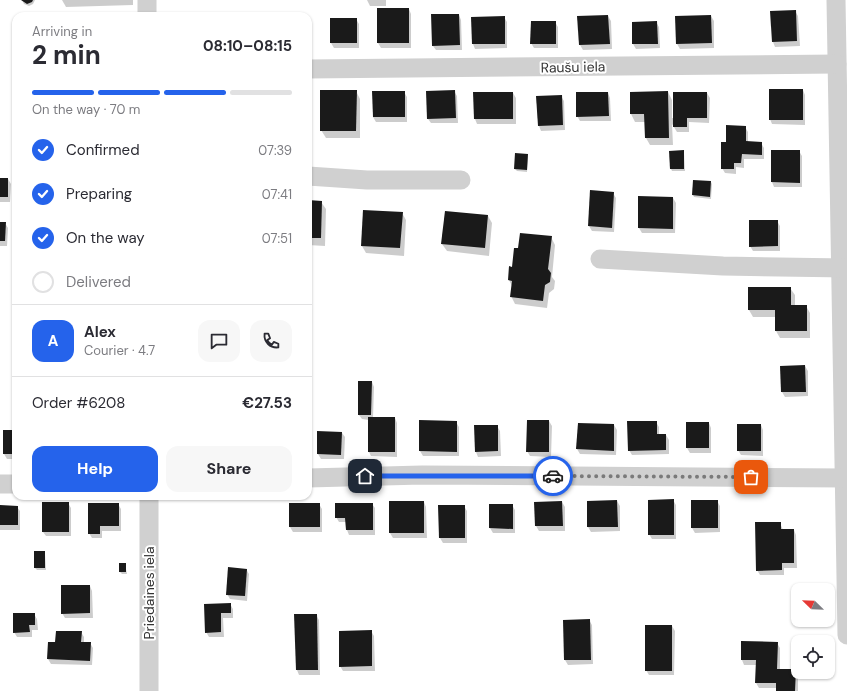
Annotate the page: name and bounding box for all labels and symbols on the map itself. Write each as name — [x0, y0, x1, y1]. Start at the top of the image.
street label: Raušu iela — [541, 57, 605, 77]
courier — [533, 456, 573, 496]
pin — [348, 459, 382, 493]
pin — [734, 460, 768, 494]
street label: Priedaines iela — [140, 546, 158, 640]
north arrow — [791, 583, 835, 627]

